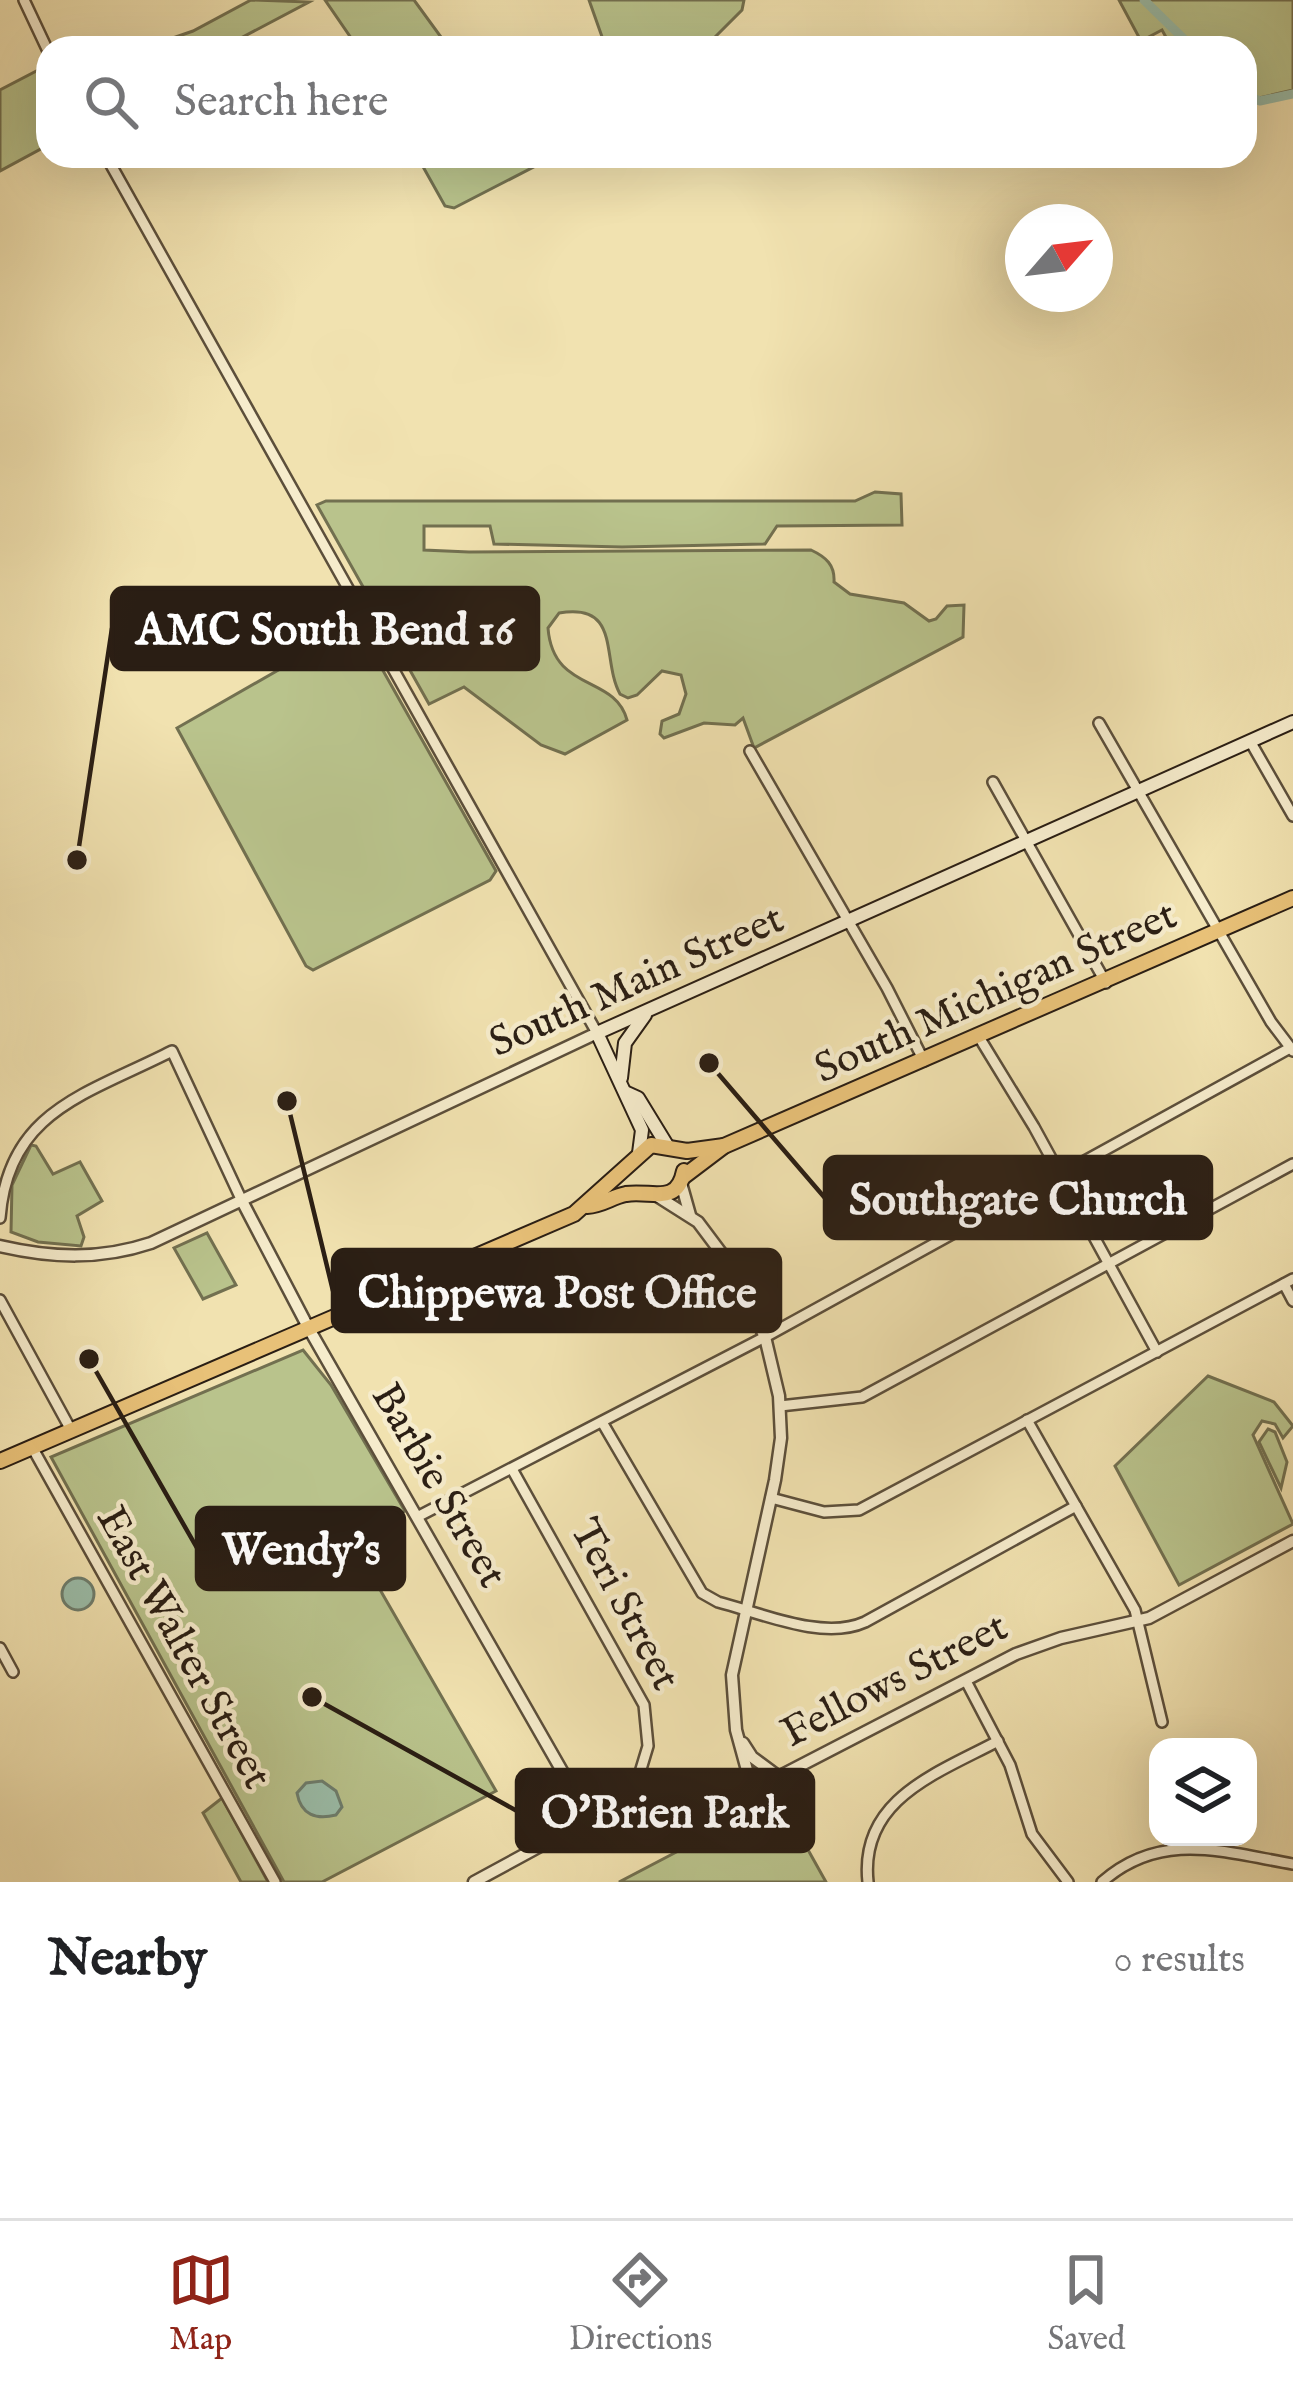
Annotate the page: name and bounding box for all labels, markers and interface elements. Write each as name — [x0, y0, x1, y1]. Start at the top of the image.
search box — [36, 36, 1257, 168]
icon: search — [78, 69, 144, 135]
text: Search here — [174, 74, 388, 131]
north arrow — [1005, 204, 1113, 312]
callout: AMC South Bend 16 — [112, 588, 538, 669]
text: AMC South Bend 16 — [134, 603, 516, 660]
street label: South Michigan Street — [807, 889, 1185, 1097]
street label: South Main Street — [482, 893, 792, 1071]
callout: Southgate Church — [825, 1157, 1211, 1238]
text: Southgate Church — [849, 1173, 1188, 1230]
callout: Chippewa Post Office — [333, 1250, 780, 1331]
text: Chippewa Post Office — [357, 1266, 757, 1323]
street label: Barbie Street — [358, 1374, 518, 1598]
street label: East Walter Street — [83, 1497, 283, 1799]
callout: Wendy's — [197, 1508, 404, 1589]
street label: Teri Street — [557, 1510, 691, 1700]
text: Wendy's — [221, 1523, 381, 1580]
street label: Fellows Street — [773, 1601, 1017, 1761]
map controls — [1149, 1738, 1257, 1846]
button: layers — [1149, 1738, 1257, 1846]
callout: O'Brien Park — [517, 1770, 813, 1851]
text: O'Brien Park — [541, 1786, 791, 1843]
text: Nearby — [48, 1928, 207, 1993]
text: 0 results — [1113, 1936, 1245, 1985]
tab: Map — [168, 2247, 234, 2361]
tab: Directions — [569, 2247, 712, 2361]
tab: Saved — [1047, 2247, 1125, 2361]

